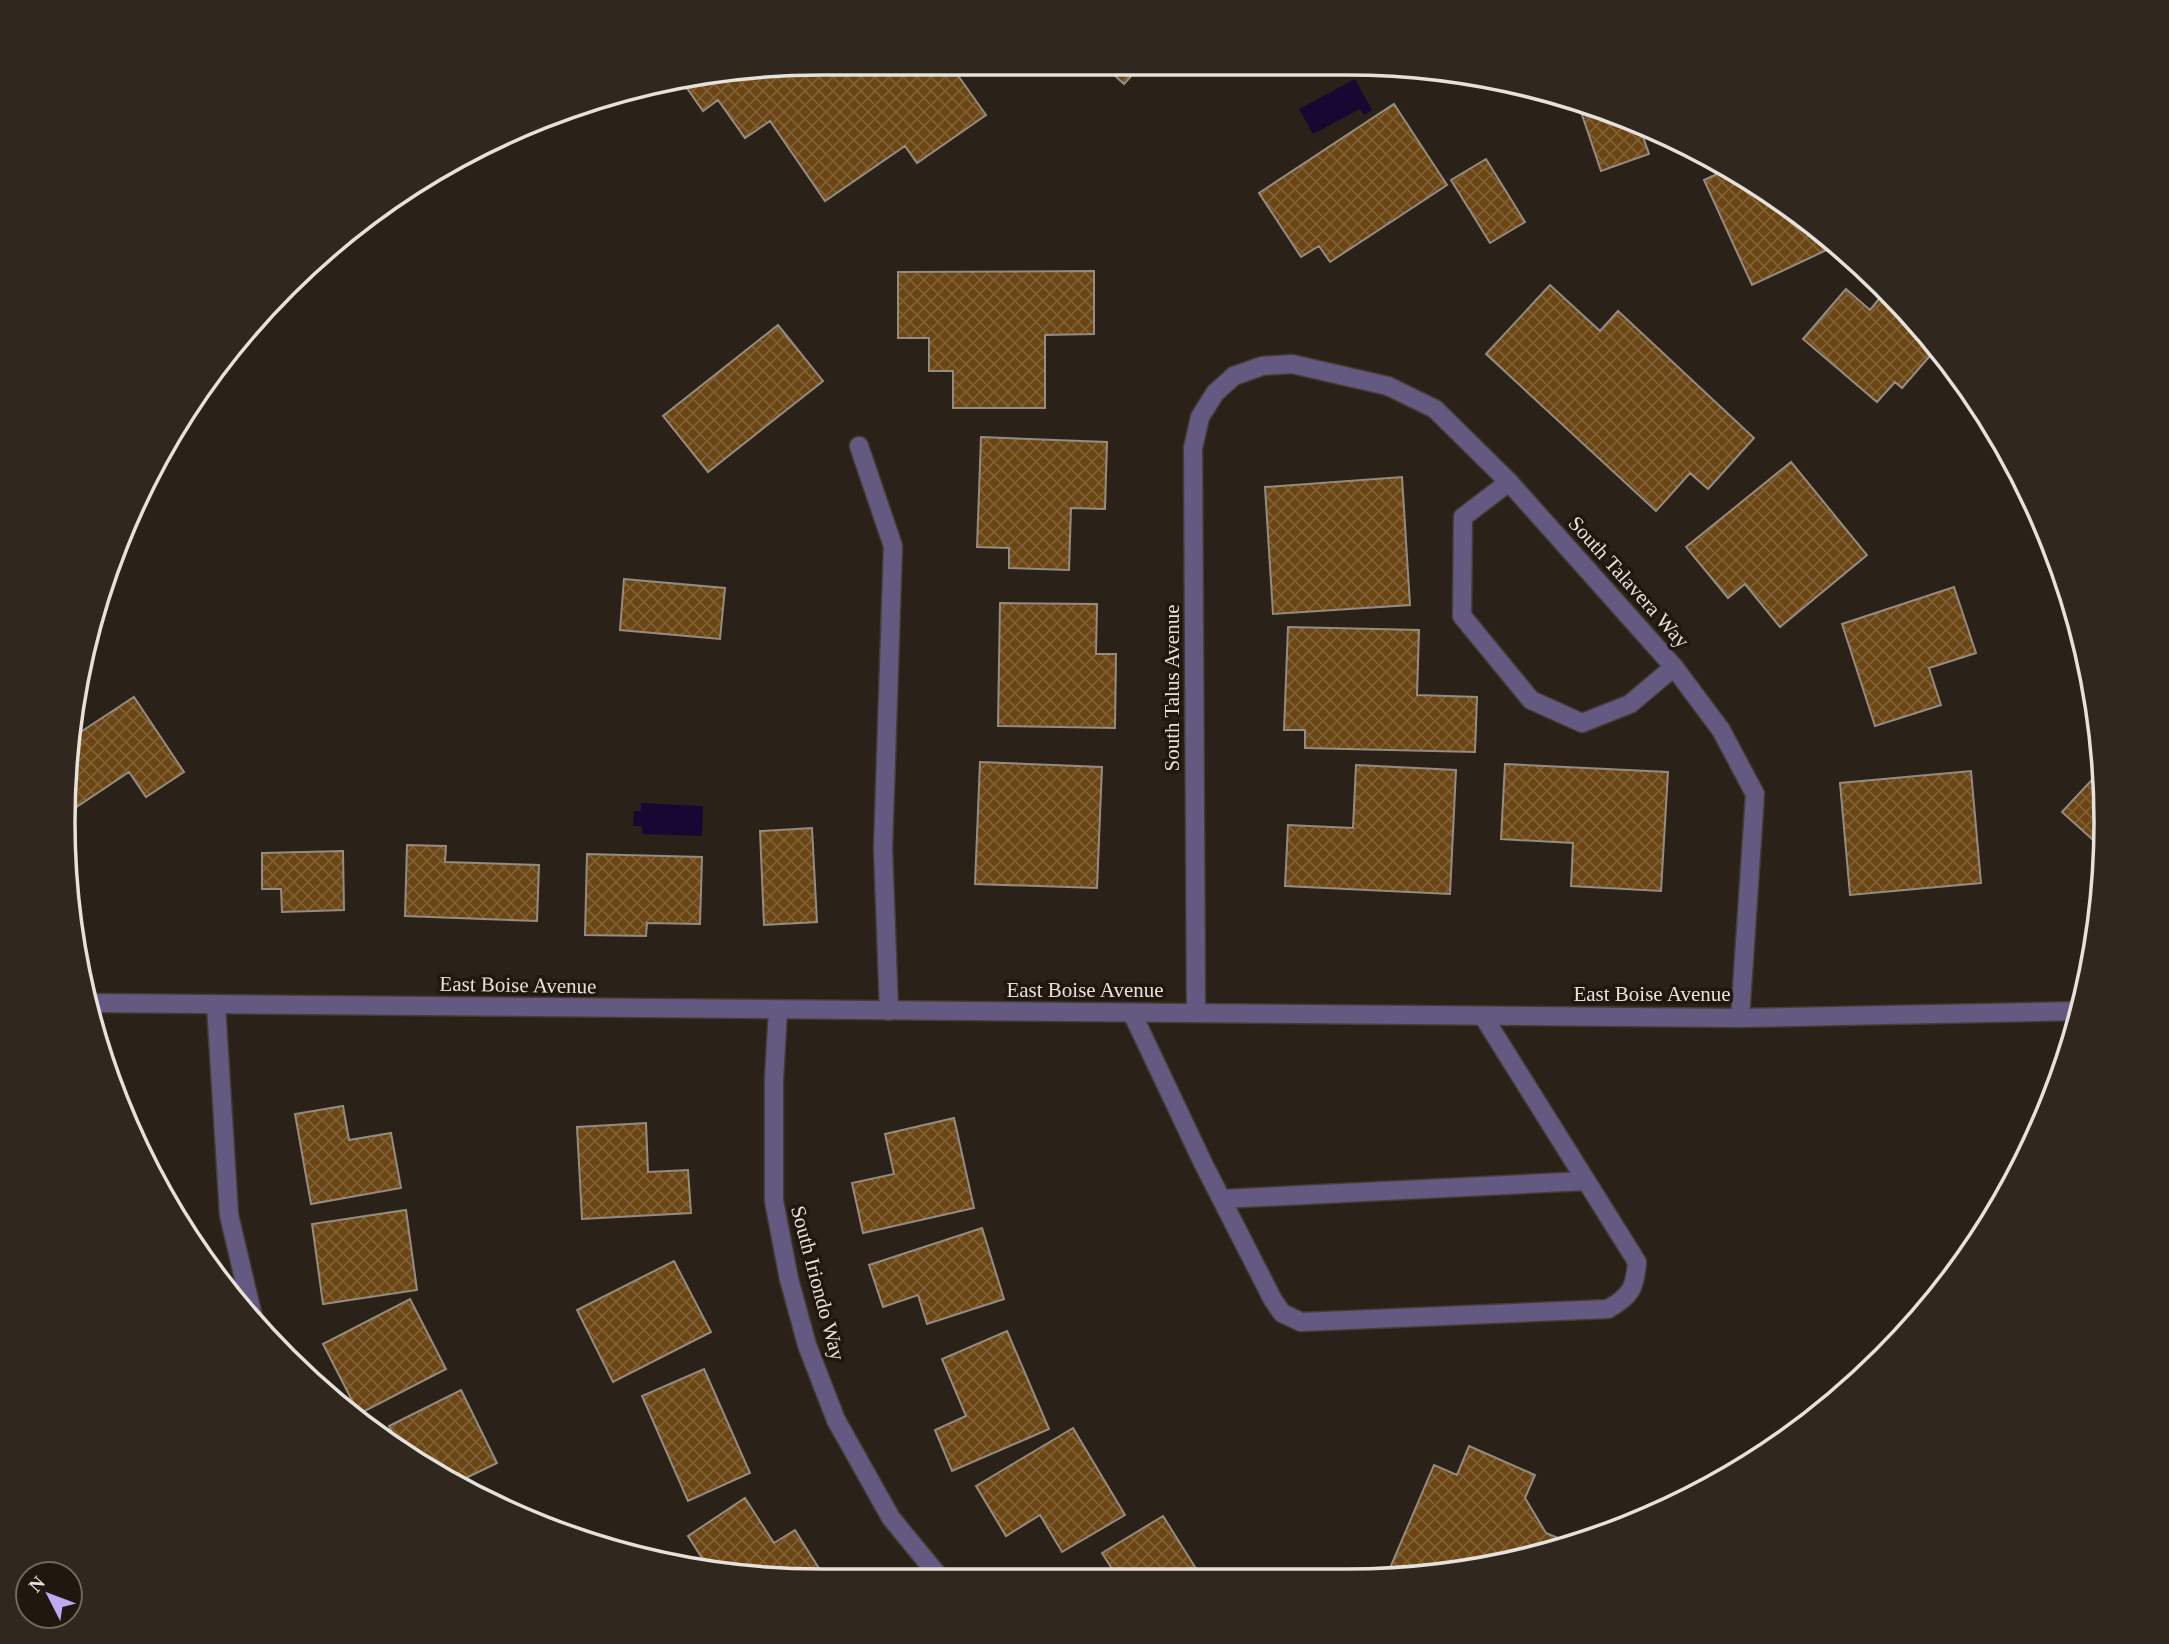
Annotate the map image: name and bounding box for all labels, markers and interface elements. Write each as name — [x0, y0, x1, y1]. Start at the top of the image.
street label: South Talavera Way — [1564, 511, 1695, 653]
street label: South Talus Avenue — [1160, 605, 1184, 771]
street label: East Boise Avenue — [439, 972, 597, 998]
street label: East Boise Avenue — [1006, 978, 1164, 1002]
street label: East Boise Avenue — [1573, 982, 1731, 1006]
street label: South Iriondo Way — [786, 1203, 850, 1363]
north arrow — [14, 1560, 84, 1630]
text: N — [24, 1572, 49, 1596]

